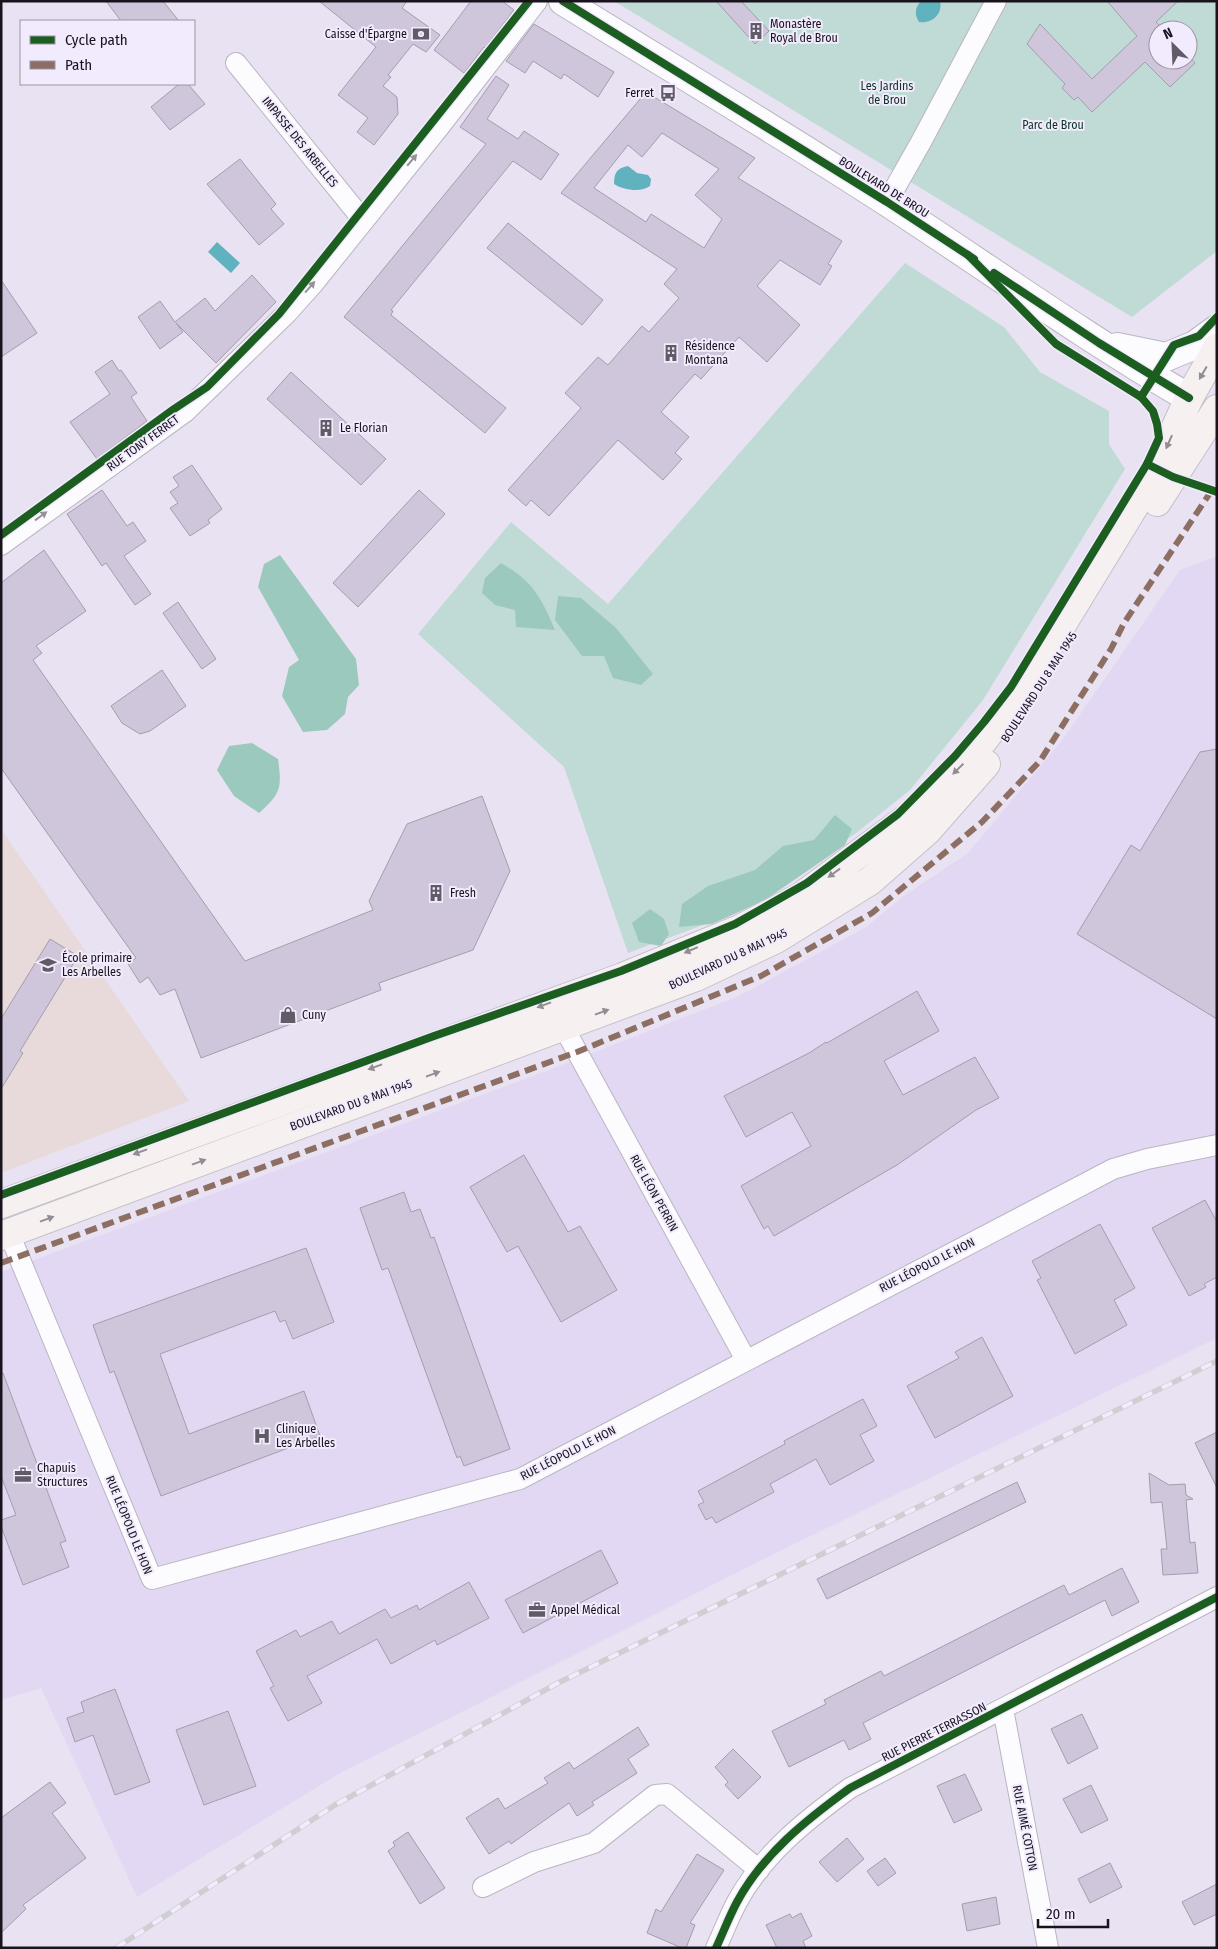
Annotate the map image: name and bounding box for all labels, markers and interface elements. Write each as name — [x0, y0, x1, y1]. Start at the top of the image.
place label: Monastère Royal de Brou — [770, 17, 838, 45]
legend — [20, 20, 195, 85]
north arrow — [1148, 20, 1198, 70]
building icon: Monastère Royal de Brou — [746, 21, 766, 41]
bank icon: Caisse d'Épargne — [411, 24, 431, 44]
text: N — [1161, 24, 1175, 43]
place label: Caisse d'Épargne — [325, 26, 407, 41]
text: Cycle path — [65, 31, 128, 49]
text: Path — [65, 56, 92, 74]
park label: Les Jardins de Brou — [861, 79, 913, 107]
bus stop icon: Ferret — [658, 83, 678, 103]
place label: Ferret — [625, 86, 654, 100]
street label: IMPASSE DES ARBELLES — [259, 94, 341, 190]
park label: Parc de Brou — [1022, 118, 1084, 132]
one-way arrow — [406, 154, 417, 166]
street label: BOULEVARD DE BROU — [836, 154, 932, 220]
one-way arrow — [304, 281, 316, 293]
place label: Résidence Montana — [685, 339, 735, 367]
building icon: Résidence Montana — [661, 343, 681, 363]
one-way arrow — [1198, 366, 1207, 380]
street label: RUE TONY FERRET — [104, 412, 182, 474]
building icon: Le Florian — [316, 418, 336, 438]
place label: Le Florian — [340, 421, 388, 435]
one-way arrow — [1164, 435, 1172, 449]
one-way arrow — [34, 511, 48, 521]
street label: BOULEVARD DU 8 MAI 1945 — [998, 629, 1080, 745]
one-way arrow — [952, 763, 964, 775]
one-way arrow — [827, 868, 840, 878]
building icon: Fresh — [426, 883, 446, 903]
place label: Fresh — [450, 886, 476, 900]
street label: BOULEVARD DU 8 MAI 1945 — [667, 925, 790, 993]
one-way arrow — [684, 946, 698, 954]
place label: École primaire Les Arbelles — [62, 950, 132, 979]
school or university icon: École primaire Les Arbelles — [38, 955, 58, 975]
one-way arrow — [536, 1001, 551, 1009]
shop icon: Cuny — [278, 1005, 298, 1025]
place label: Cuny — [302, 1008, 326, 1022]
one-way arrow — [595, 1008, 610, 1016]
one-way arrow — [367, 1063, 382, 1071]
one-way arrow — [426, 1070, 441, 1077]
street label: BOULEVARD DU 8 MAI 1945 — [288, 1076, 414, 1134]
one-way arrow — [132, 1148, 147, 1156]
street label: RUE LÉON PERRIN — [627, 1152, 682, 1234]
one-way arrow — [192, 1158, 207, 1166]
one-way arrow — [40, 1215, 55, 1223]
street label: RUE LÉOPOLD LE HON — [877, 1234, 977, 1295]
place label: Clinique Les Arbelles — [276, 1422, 335, 1450]
street label: RUE LÉOPOLD LE HON — [518, 1422, 618, 1483]
hospital icon: Clinique Les Arbelles — [252, 1426, 272, 1446]
place label: Chapuis Structures — [37, 1461, 88, 1489]
office icon: Chapuis Structures — [13, 1465, 33, 1485]
street label: RUE LÉOPOLD LE HON — [103, 1473, 156, 1576]
office icon: Appel Médical — [527, 1600, 547, 1620]
place label: Appel Médical — [551, 1603, 620, 1617]
street label: RUE PIERRE TERRASSON — [879, 1699, 989, 1765]
street label: RUE AIMÉ COTTON — [1010, 1784, 1041, 1872]
scale bar — [1038, 1896, 1108, 1928]
text: 20 m — [1046, 1905, 1076, 1923]

